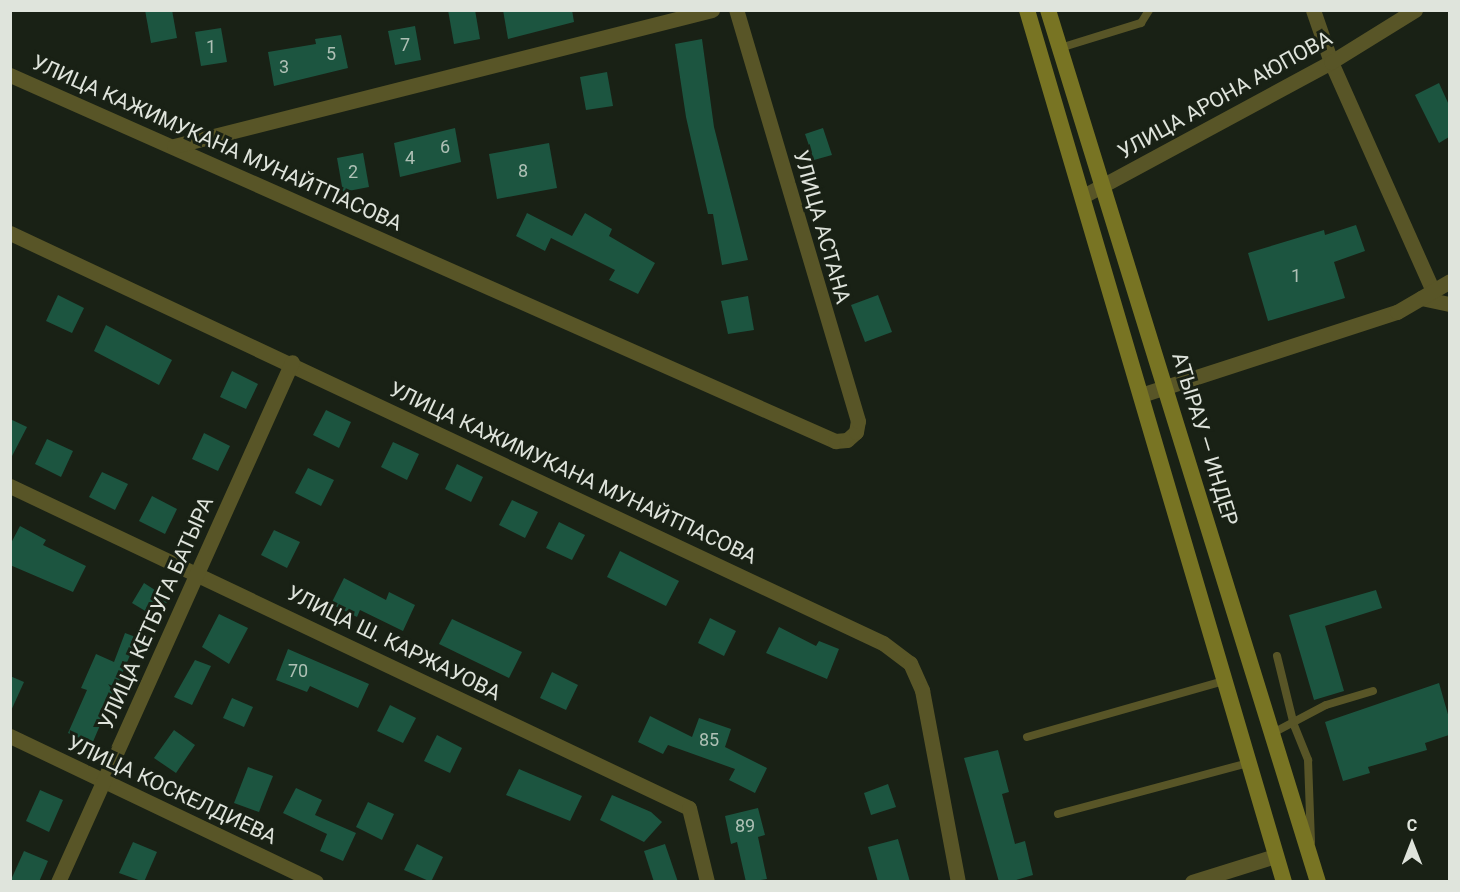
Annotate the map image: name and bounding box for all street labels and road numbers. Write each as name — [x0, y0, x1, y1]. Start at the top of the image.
street label: УЛИЦА АРОНА АЮПОВА — [1113, 26, 1337, 164]
street label: УЛИЦА КАЖИМУКАНА МУНАЙТПАСОВА — [28, 50, 406, 236]
street label: УЛИЦА АСТАНА — [788, 147, 856, 307]
street label: АТЫРАУ — ИНДЕР — [1167, 349, 1243, 529]
street label: УЛИЦА КАЖИМУКАНА МУНАЙТПАСОВА — [385, 377, 761, 569]
street label: УЛИЦА КЕТБУГА БАТЫРА — [93, 493, 219, 733]
street label: УЛИЦА Ш. КАРЖАУОВА — [283, 580, 505, 706]
street label: УЛИЦА КОСКЕЛДИЕВА — [63, 730, 281, 850]

